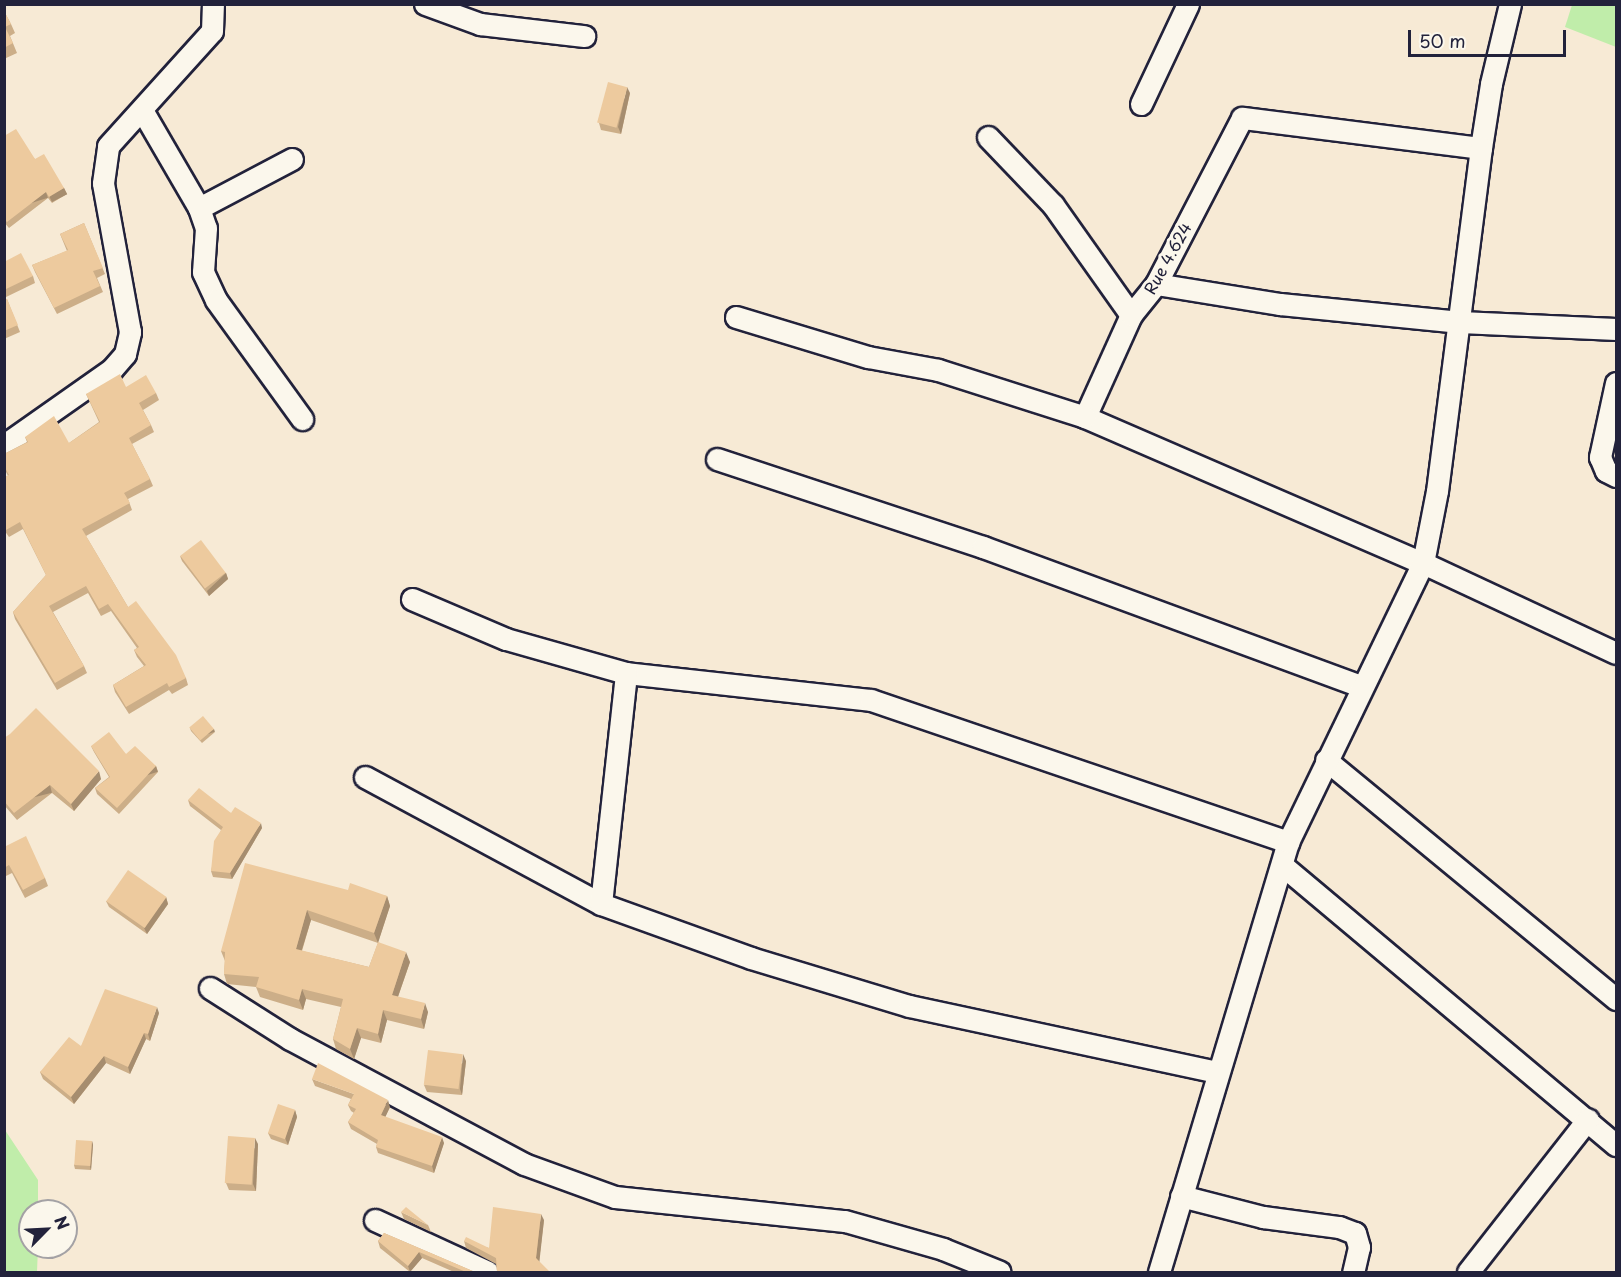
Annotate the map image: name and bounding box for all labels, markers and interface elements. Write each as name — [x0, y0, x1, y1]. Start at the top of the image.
scale bar — [1411, 18, 1568, 56]
text: 50 m — [1419, 27, 1466, 54]
street label: Rue 4.624 — [1139, 218, 1195, 298]
north arrow — [18, 1199, 78, 1259]
text: N — [49, 1212, 76, 1233]

